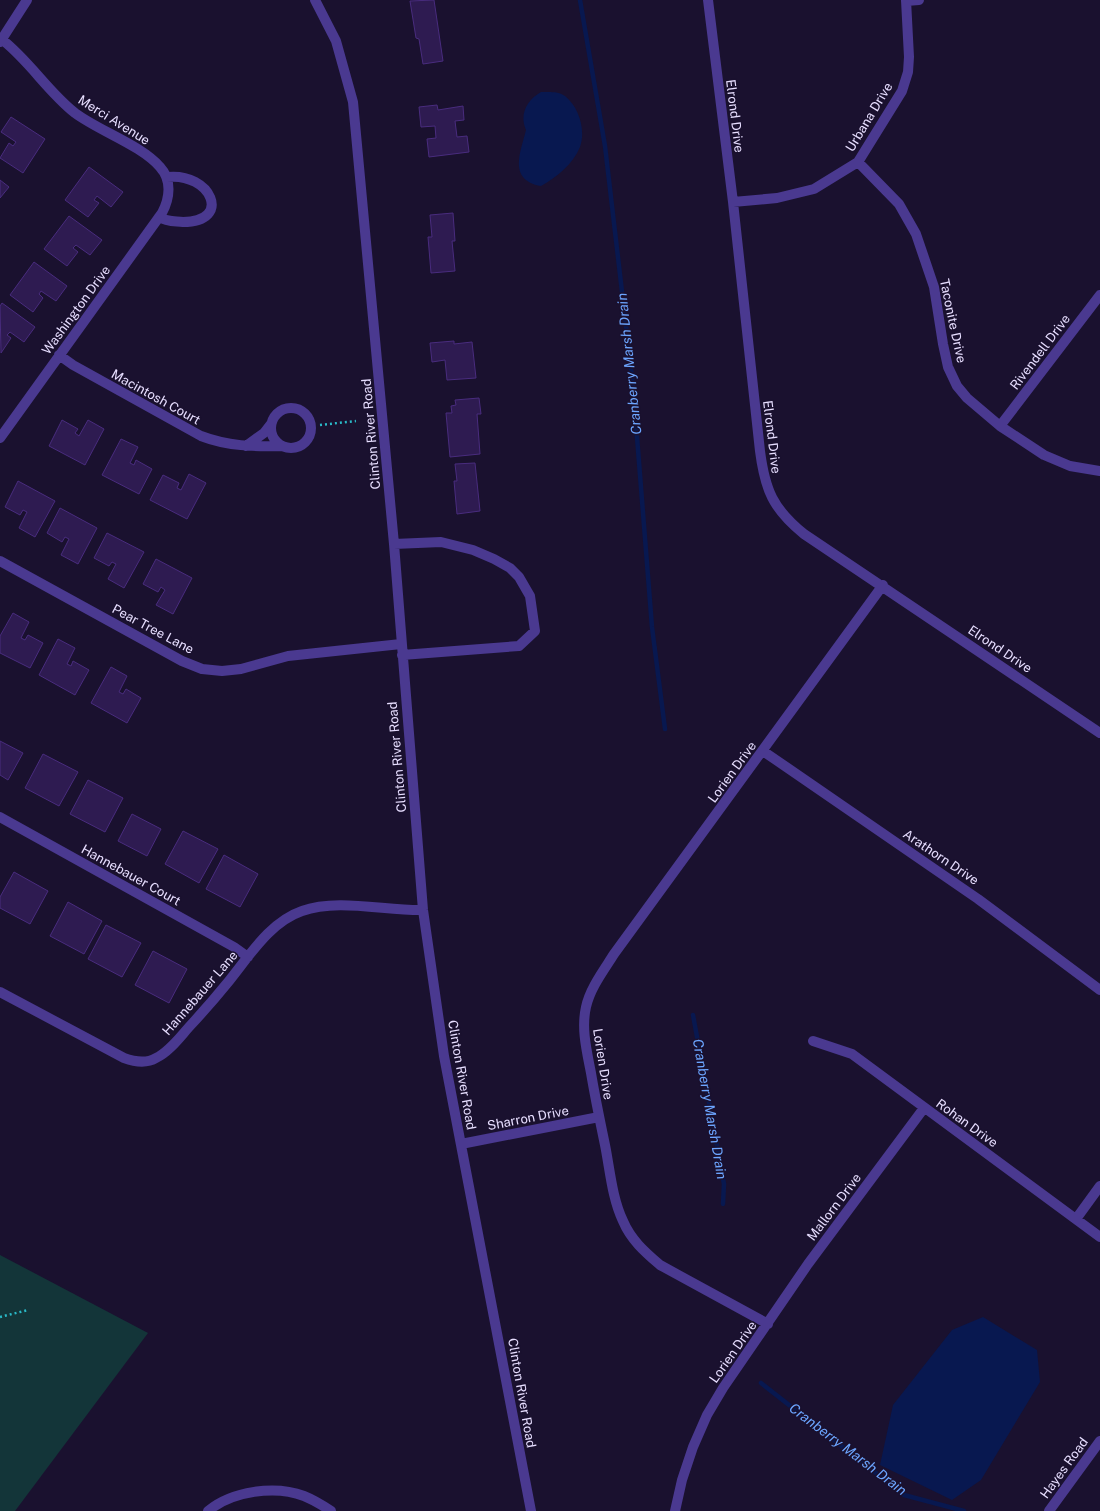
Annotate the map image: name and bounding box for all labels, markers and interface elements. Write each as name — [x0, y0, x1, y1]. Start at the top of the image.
street label: Elrond Drive — [723, 79, 747, 153]
street label: Urbana Drive — [842, 80, 896, 154]
street label: Merci Avenue — [75, 92, 153, 148]
street label: Washington Drive — [39, 263, 113, 357]
street label: Taconite Drive — [937, 278, 969, 364]
water label: Cranberry Marsh Drain — [614, 292, 644, 436]
street label: Rivendell Drive — [1007, 311, 1073, 393]
street label: Macintosh Court — [109, 366, 203, 428]
street label: Clinton River Road — [359, 378, 383, 490]
street label: Elrond Drive — [760, 400, 784, 474]
street label: Pear Tree Lane — [110, 601, 196, 657]
street label: Elrond Drive — [965, 622, 1035, 676]
street label: Clinton River Road — [385, 701, 409, 813]
street label: Lorien Drive — [705, 738, 759, 806]
street label: Arathorn Drive — [900, 826, 982, 888]
street label: Hannebauer Court — [79, 841, 183, 909]
street label: Hannebauer Lane — [159, 948, 241, 1038]
street label: Clinton River Road — [445, 1019, 479, 1131]
street label: Lorien Drive — [590, 1027, 616, 1101]
water label: Cranberry Marsh Drain — [690, 1037, 730, 1181]
street label: Rohan Drive — [933, 1096, 1001, 1150]
street label: Sharron Drive — [486, 1103, 570, 1133]
street label: Mallorn Drive — [804, 1170, 864, 1244]
street label: Lorien Drive — [706, 1318, 760, 1386]
street label: Clinton River Road — [505, 1337, 539, 1449]
water label: Cranberry Marsh Drain — [786, 1400, 910, 1498]
street label: Hayes Road — [1037, 1435, 1091, 1501]

